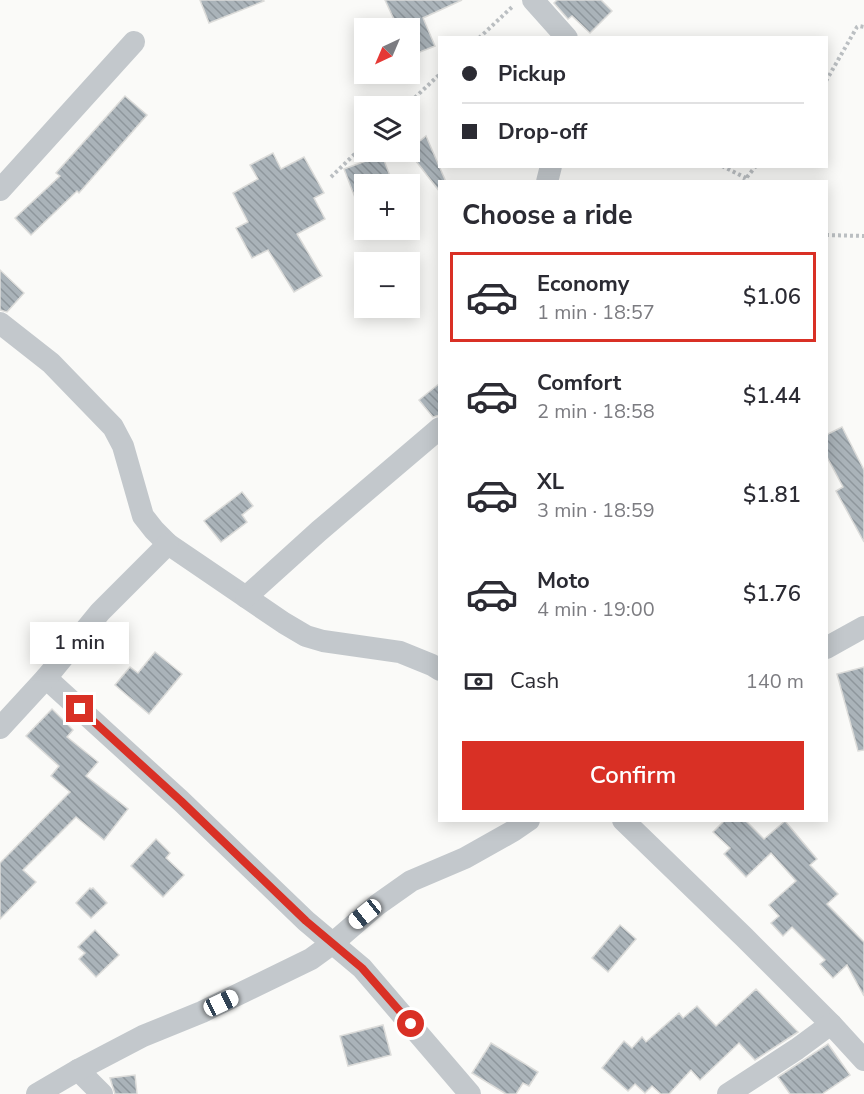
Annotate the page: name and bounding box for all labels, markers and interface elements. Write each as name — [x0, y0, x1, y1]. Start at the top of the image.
north arrow — [354, 18, 420, 84]
map controls — [354, 18, 420, 318]
text: Pickup — [498, 59, 566, 89]
button: layers — [354, 96, 420, 162]
text: Drop-off — [498, 117, 587, 147]
button: + — [354, 174, 420, 240]
text: Choose a ride — [462, 197, 633, 234]
button: − — [354, 252, 420, 318]
text: Economy — [537, 269, 629, 299]
icon: car — [465, 270, 519, 324]
text: $1.06 — [743, 282, 801, 312]
text: 1 min · 18:57 — [537, 299, 655, 326]
text: Comfort — [537, 368, 621, 398]
icon: car — [465, 369, 519, 423]
text: $1.44 — [743, 381, 801, 411]
text: 2 min · 18:58 — [537, 398, 655, 425]
text: XL — [537, 467, 564, 497]
icon: car — [465, 468, 519, 522]
text: $1.81 — [743, 480, 801, 510]
text: 3 min · 18:59 — [537, 497, 655, 524]
text: Moto — [537, 566, 590, 596]
icon: car — [465, 567, 519, 621]
text: $1.76 — [743, 579, 801, 609]
text: 4 min · 19:00 — [537, 596, 655, 623]
callout: 1 min — [31, 622, 130, 664]
text: 1 min — [54, 629, 105, 656]
icon: cash — [462, 665, 495, 698]
text: Cash — [510, 666, 559, 696]
text: 140 m — [746, 668, 804, 695]
route end — [66, 695, 93, 722]
button: Confirm — [462, 741, 804, 810]
car — [345, 896, 385, 932]
car — [201, 987, 241, 1019]
route start — [397, 1010, 424, 1037]

